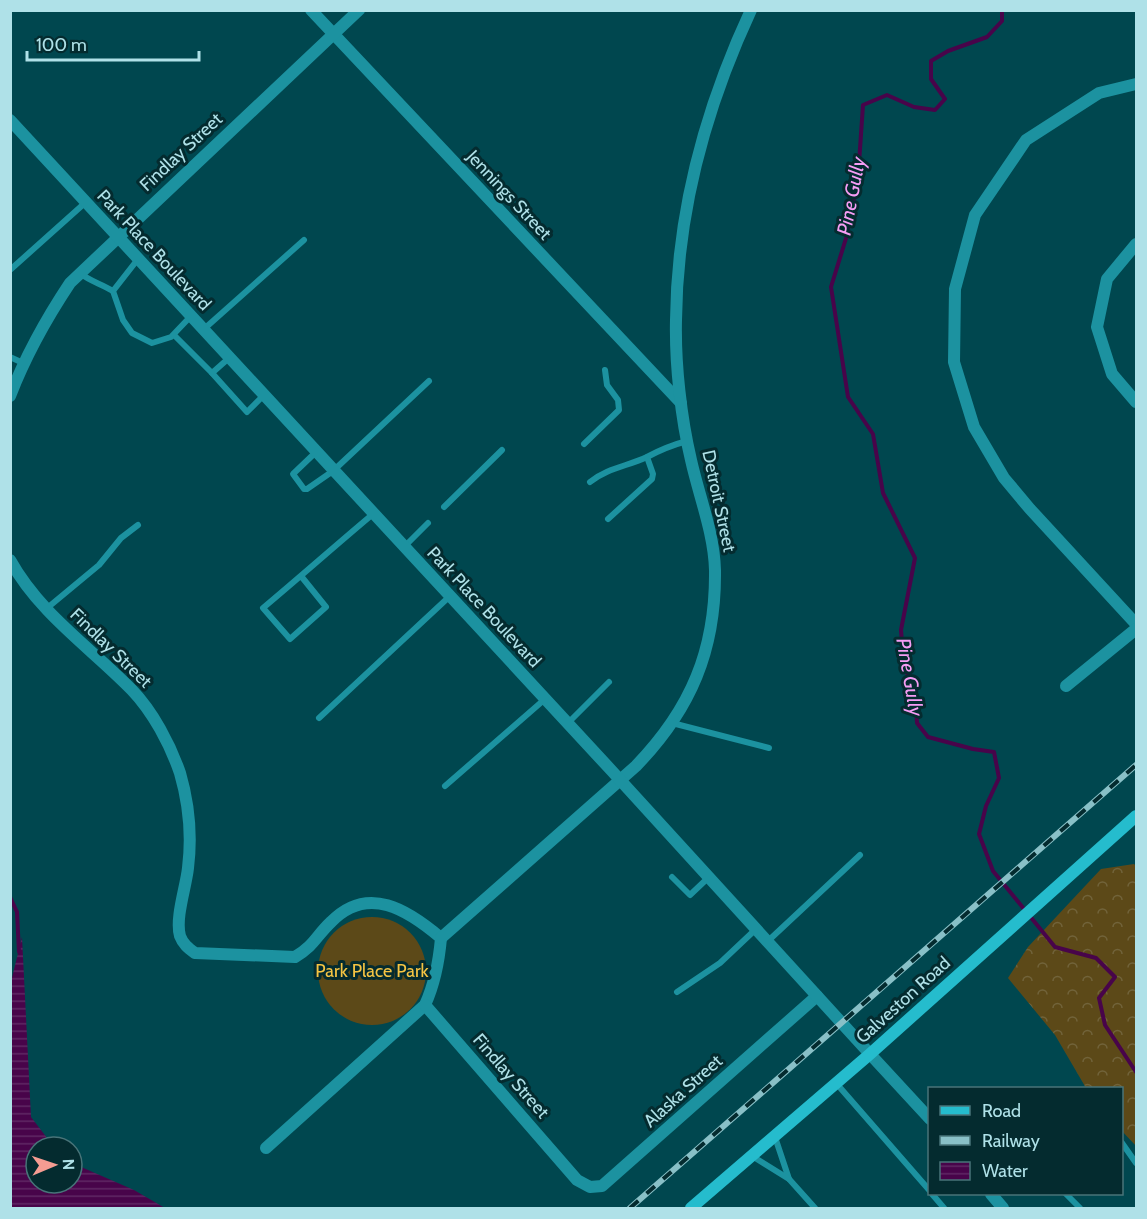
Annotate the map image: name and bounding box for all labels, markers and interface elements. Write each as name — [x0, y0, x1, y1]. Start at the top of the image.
scale bar — [27, 24, 200, 62]
text: 100 m — [36, 34, 87, 56]
street label: Findlay Street — [135, 108, 227, 196]
street label: Jennings Street — [461, 145, 556, 244]
water label: Pine Gully — [832, 154, 870, 237]
street label: Park Place Boulevard — [92, 185, 216, 315]
street label: Detroit Street — [697, 448, 741, 554]
street label: Park Place Boulevard — [422, 542, 546, 672]
street label: Findlay Street — [66, 604, 156, 692]
water label: Pine Gully — [891, 636, 929, 719]
street label: Galveston Road — [851, 952, 955, 1048]
park label: Park Place Park — [315, 960, 430, 982]
street label: Findlay Street — [468, 1029, 554, 1123]
street label: Alaska Street — [639, 1050, 727, 1132]
legend — [928, 1087, 1123, 1195]
text: Road — [982, 1100, 1021, 1122]
text: Railway — [982, 1130, 1040, 1152]
north arrow — [24, 1135, 84, 1195]
text: N — [59, 1159, 78, 1170]
text: Water — [982, 1160, 1028, 1182]

